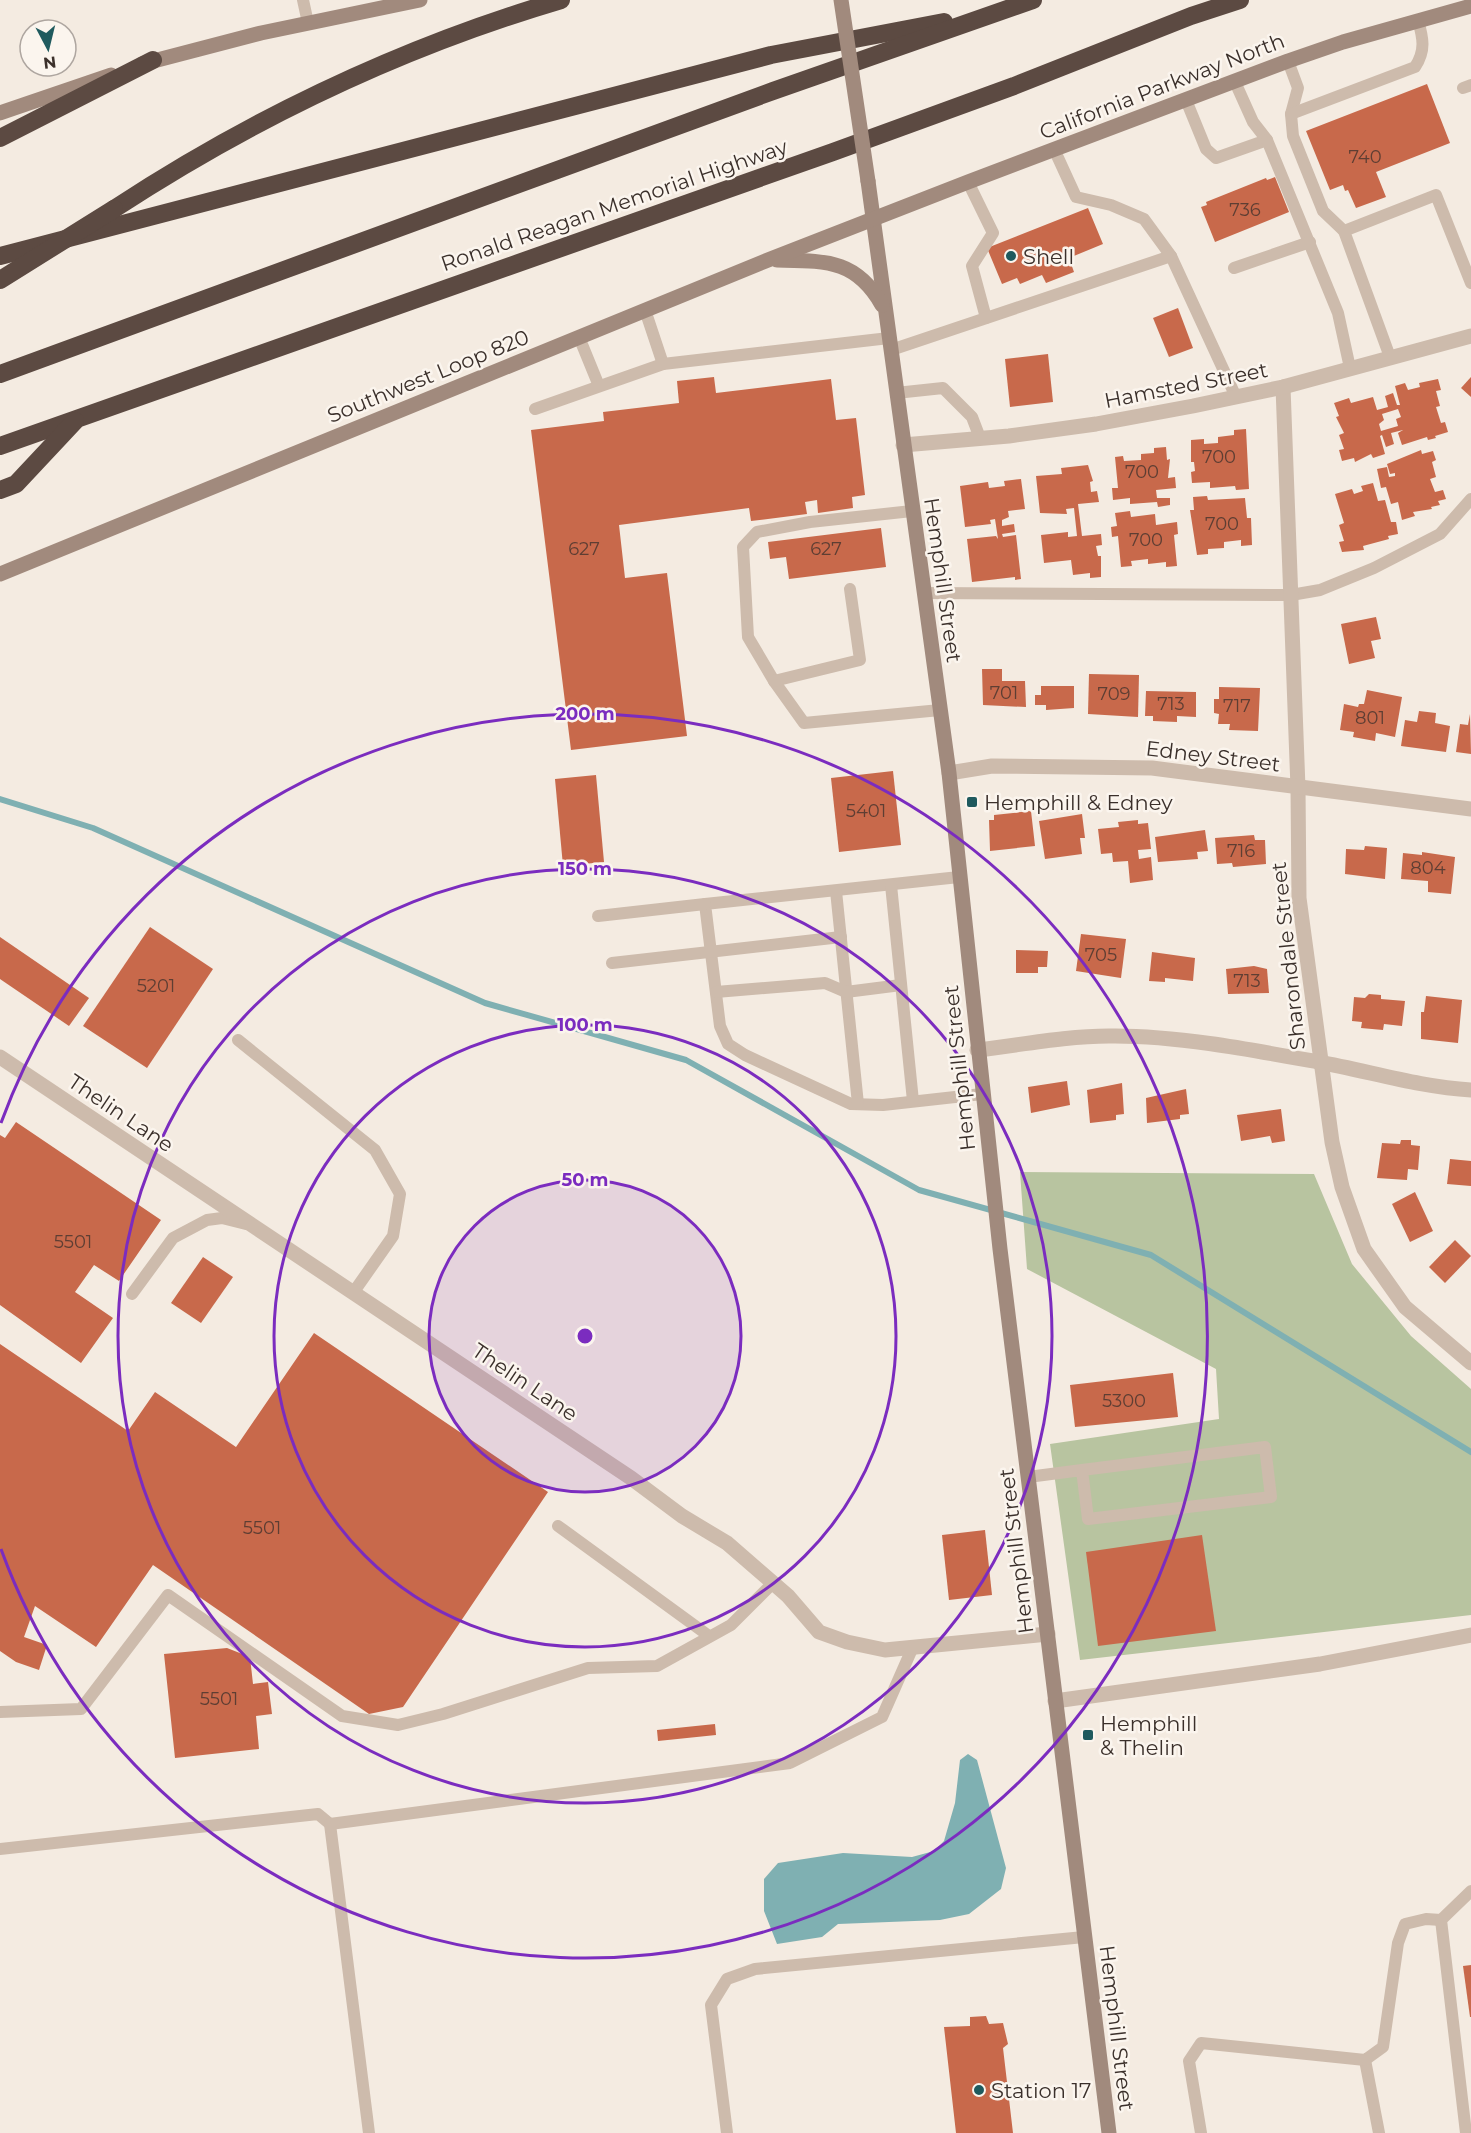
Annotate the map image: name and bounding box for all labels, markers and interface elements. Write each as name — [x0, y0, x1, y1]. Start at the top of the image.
north arrow — [18, 18, 78, 78]
street label: California Parkway North — [1036, 28, 1288, 144]
text: N — [42, 52, 57, 73]
street label: Ronald Reagan Memorial Highway — [437, 134, 791, 276]
house number: 740 — [1348, 146, 1382, 168]
house number: 736 — [1229, 199, 1261, 221]
place label: Shell — [1023, 244, 1074, 269]
marker: Shell — [1004, 249, 1018, 263]
street label: Southwest Loop 820 — [324, 324, 532, 428]
street label: Hamsted Street — [1102, 357, 1270, 413]
house number: 700 — [1202, 446, 1236, 468]
house number: 700 — [1125, 461, 1159, 483]
street label: Hemphill Street — [919, 496, 967, 664]
house number: 700 — [1205, 513, 1239, 535]
house number: 700 — [1129, 529, 1163, 551]
house number: 627 — [568, 538, 600, 560]
house number: 627 — [810, 538, 842, 560]
house number: 701 — [990, 682, 1018, 704]
house number: 709 — [1097, 683, 1131, 705]
house number: 713 — [1157, 693, 1185, 715]
house number: 717 — [1223, 695, 1251, 717]
text: 200 m — [555, 703, 615, 725]
house number: 801 — [1355, 707, 1385, 729]
street label: Edney Street — [1144, 735, 1282, 777]
place label: Hemphill & Edney — [984, 790, 1173, 815]
marker: Hemphill & Edney — [965, 795, 979, 809]
house number: 5401 — [846, 800, 886, 822]
house number: 716 — [1227, 840, 1255, 862]
house number: 804 — [1410, 857, 1446, 879]
text: 150 m — [558, 858, 612, 880]
street label: Sharondale Street — [1266, 861, 1310, 1051]
house number: 705 — [1085, 944, 1117, 966]
house number: 713 — [1233, 970, 1261, 992]
house number: 5201 — [137, 975, 175, 997]
street label: Hemphill Street — [938, 984, 980, 1152]
text: 100 m — [557, 1014, 613, 1036]
street label: Thelin Lane — [64, 1069, 178, 1157]
text: 50 m — [562, 1169, 608, 1191]
house number: 5501 — [54, 1231, 92, 1253]
centre of rings — [575, 1326, 595, 1346]
street label: Thelin Lane — [468, 1338, 582, 1426]
house number: 5300 — [1102, 1390, 1146, 1412]
street label: Hemphill Street — [993, 1467, 1039, 1635]
house number: 5501 — [243, 1517, 281, 1539]
house number: 5501 — [200, 1688, 238, 1710]
place label: Hemphill & Thelin — [1100, 1711, 1197, 1760]
marker: Hemphill & Thelin — [1081, 1728, 1095, 1742]
street label: Hemphill Street — [1094, 1944, 1140, 2112]
place label: Station 17 — [991, 2078, 1091, 2103]
marker: Station 17 — [972, 2083, 986, 2097]

